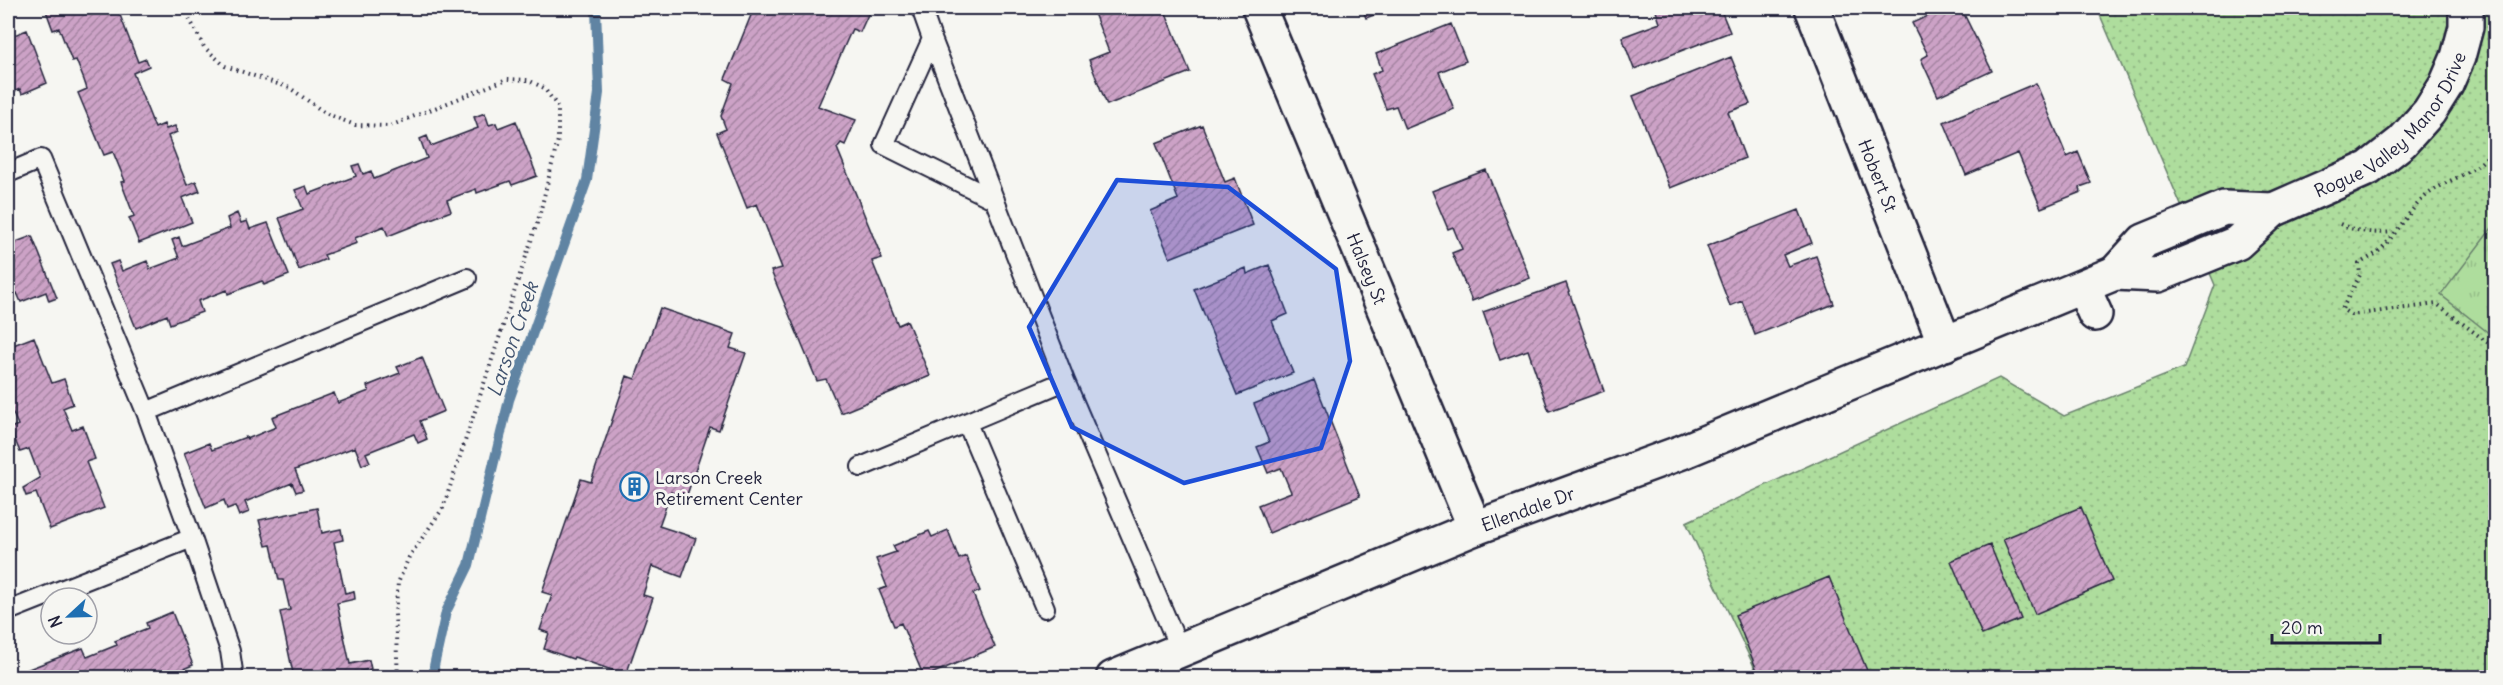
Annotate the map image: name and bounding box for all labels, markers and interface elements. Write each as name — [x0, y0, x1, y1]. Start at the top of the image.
street label: Rogue Valley Manor Drive — [2310, 48, 2470, 202]
street label: Hobert St — [1854, 136, 1903, 215]
street label: Halsey St — [1342, 229, 1392, 308]
water label: Larson Creek — [481, 277, 544, 400]
place label: Larson Creek Retirement Center — [655, 466, 803, 510]
building icon: Larson Creek Retirement Center — [618, 471, 650, 503]
street label: Ellendale Dr — [1478, 481, 1578, 536]
north arrow — [39, 586, 99, 646]
scale bar — [2272, 607, 2380, 645]
text: N — [44, 613, 66, 630]
text: 20 m — [2281, 616, 2323, 639]

